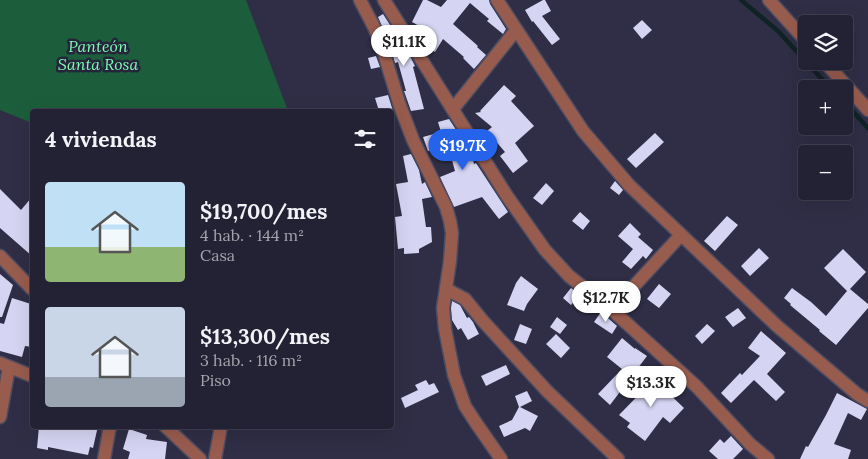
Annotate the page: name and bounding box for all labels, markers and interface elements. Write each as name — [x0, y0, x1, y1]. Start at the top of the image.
map controls — [798, 15, 853, 200]
button: layers — [798, 15, 853, 70]
pin: $11.1K — [363, 24, 445, 67]
text: $11.1K — [382, 31, 426, 51]
park label: Panteón Santa Rosa — [58, 36, 138, 74]
button: + — [798, 80, 853, 135]
icon: filters — [351, 125, 379, 153]
text: 4 viviendas — [45, 126, 157, 153]
pin: $19.7K — [422, 128, 504, 171]
text: $19.7K — [439, 135, 487, 155]
button: − — [798, 145, 853, 200]
text: $19,700/mes — [200, 198, 327, 225]
icon: home — [85, 202, 145, 262]
text: 4 hab. · 144 m² — [200, 225, 304, 245]
text: Casa — [200, 245, 235, 265]
pin: $12.7K — [565, 280, 647, 323]
text: $12.7K — [583, 287, 629, 307]
text: $13,300/mes — [200, 323, 330, 350]
icon: home — [85, 327, 145, 387]
text: 3 hab. · 116 m² — [200, 350, 302, 370]
pin: $13.3K — [610, 366, 692, 408]
text: Piso — [200, 370, 231, 390]
text: $13.3K — [627, 372, 675, 392]

